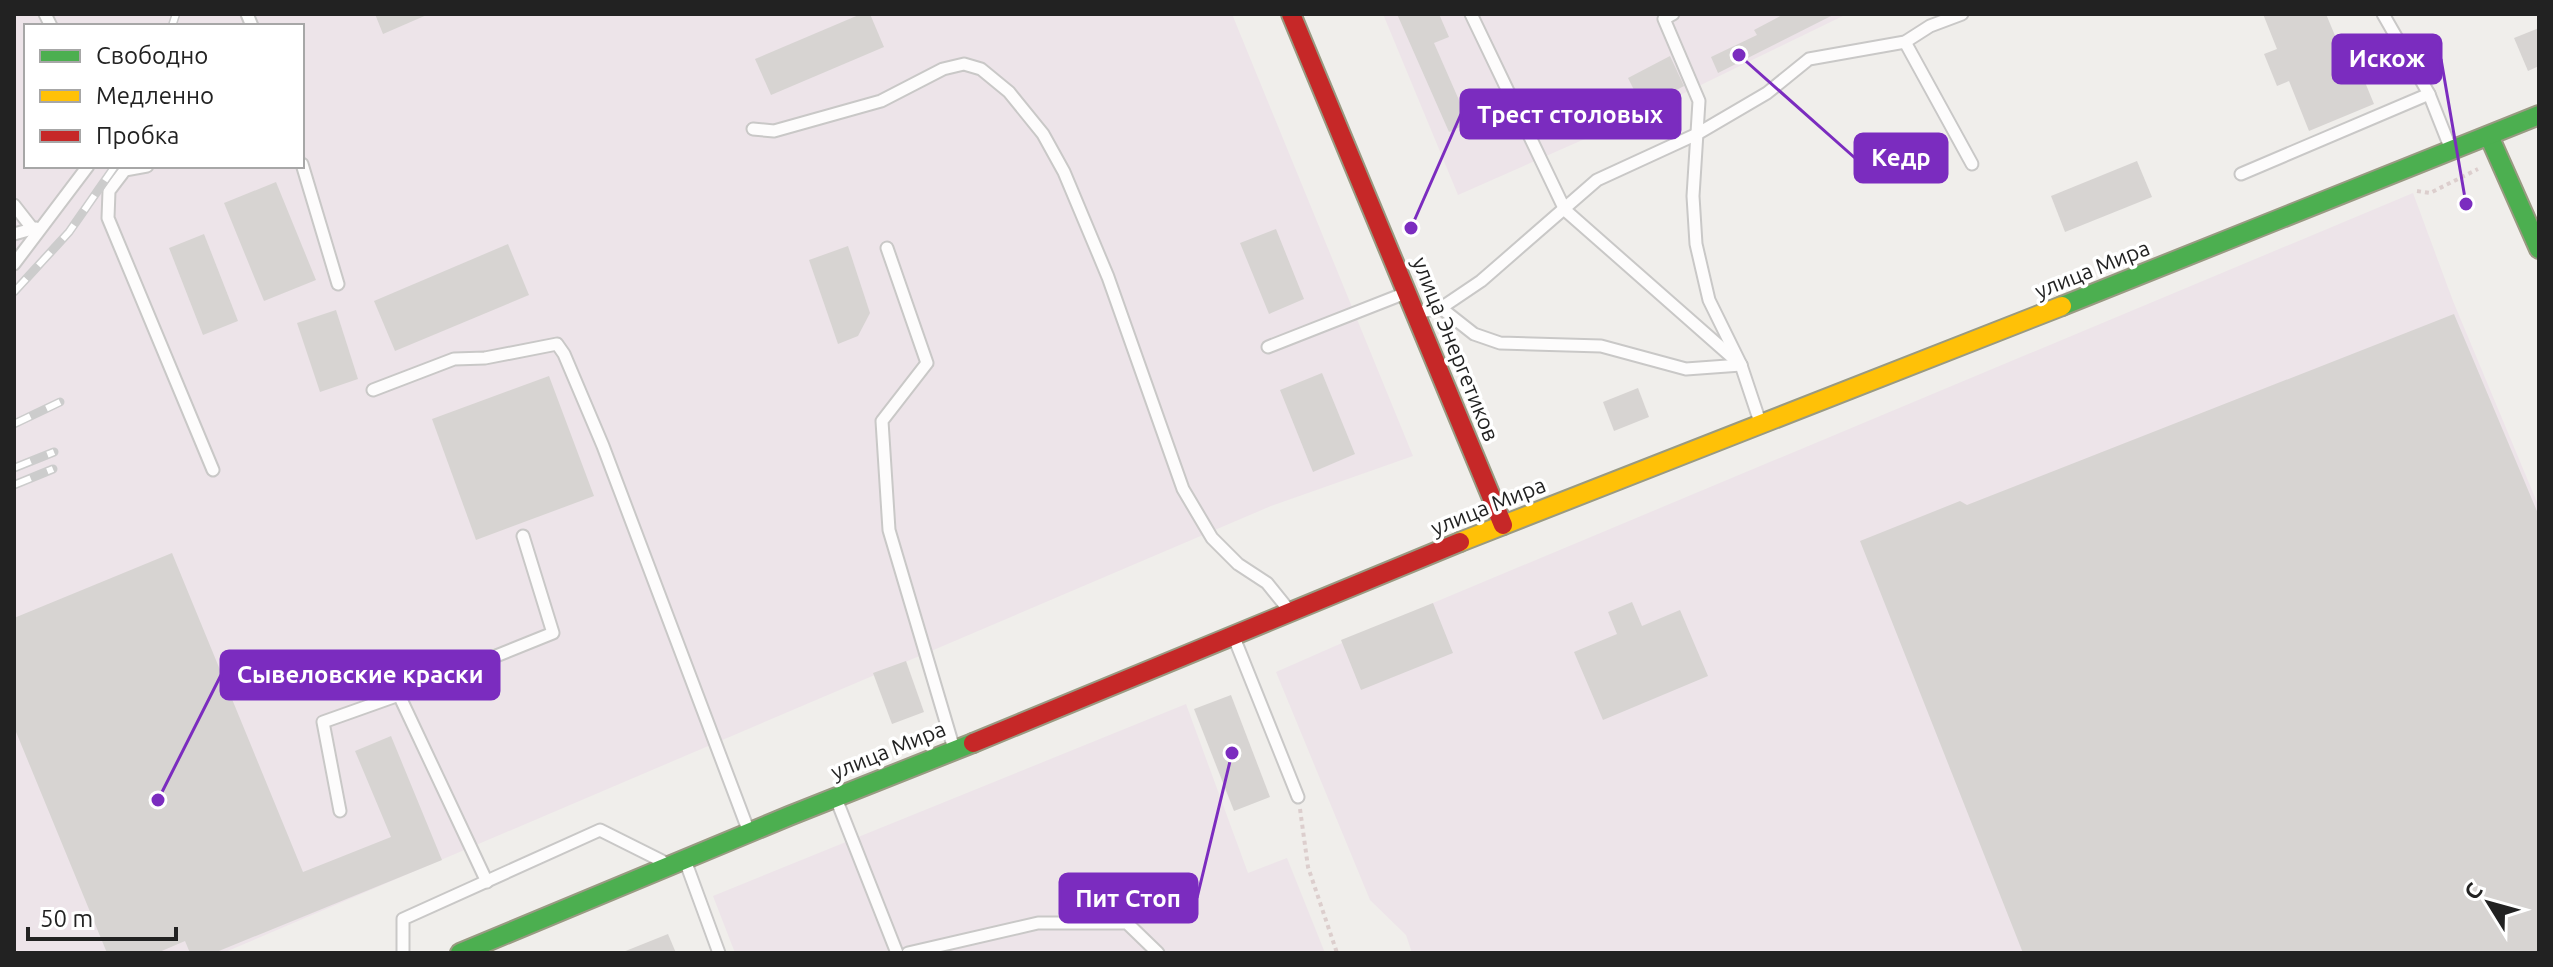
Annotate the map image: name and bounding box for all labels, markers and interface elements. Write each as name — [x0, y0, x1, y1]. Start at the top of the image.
legend — [24, 24, 304, 168]
callout: Искож — [2333, 35, 2441, 83]
text: Свободно — [96, 42, 208, 69]
text: Искож — [2349, 45, 2425, 72]
text: Медленно — [96, 82, 214, 109]
callout: Трест столовых — [1461, 90, 1680, 138]
text: Трест столовых — [1477, 101, 1663, 128]
text: Пробка — [96, 122, 179, 149]
callout: Кедр — [1855, 134, 1947, 182]
text: Кедр — [1871, 144, 1931, 171]
street label: улица Мира — [2031, 234, 2153, 303]
street label: улица Энергетиков — [1408, 253, 1505, 445]
street label: улица Мира — [1427, 471, 1549, 540]
callout: Сывеловские краски — [221, 651, 499, 699]
text: Сывеловские краски — [237, 661, 483, 688]
street label: улица Мира — [827, 715, 949, 784]
north arrow — [2449, 863, 2529, 943]
callout: Пит Стоп — [1060, 874, 1197, 922]
text: С — [2458, 878, 2487, 904]
text: Пит Стоп — [1075, 885, 1181, 912]
scale bar — [28, 891, 176, 941]
text: 50 m — [40, 905, 93, 932]

